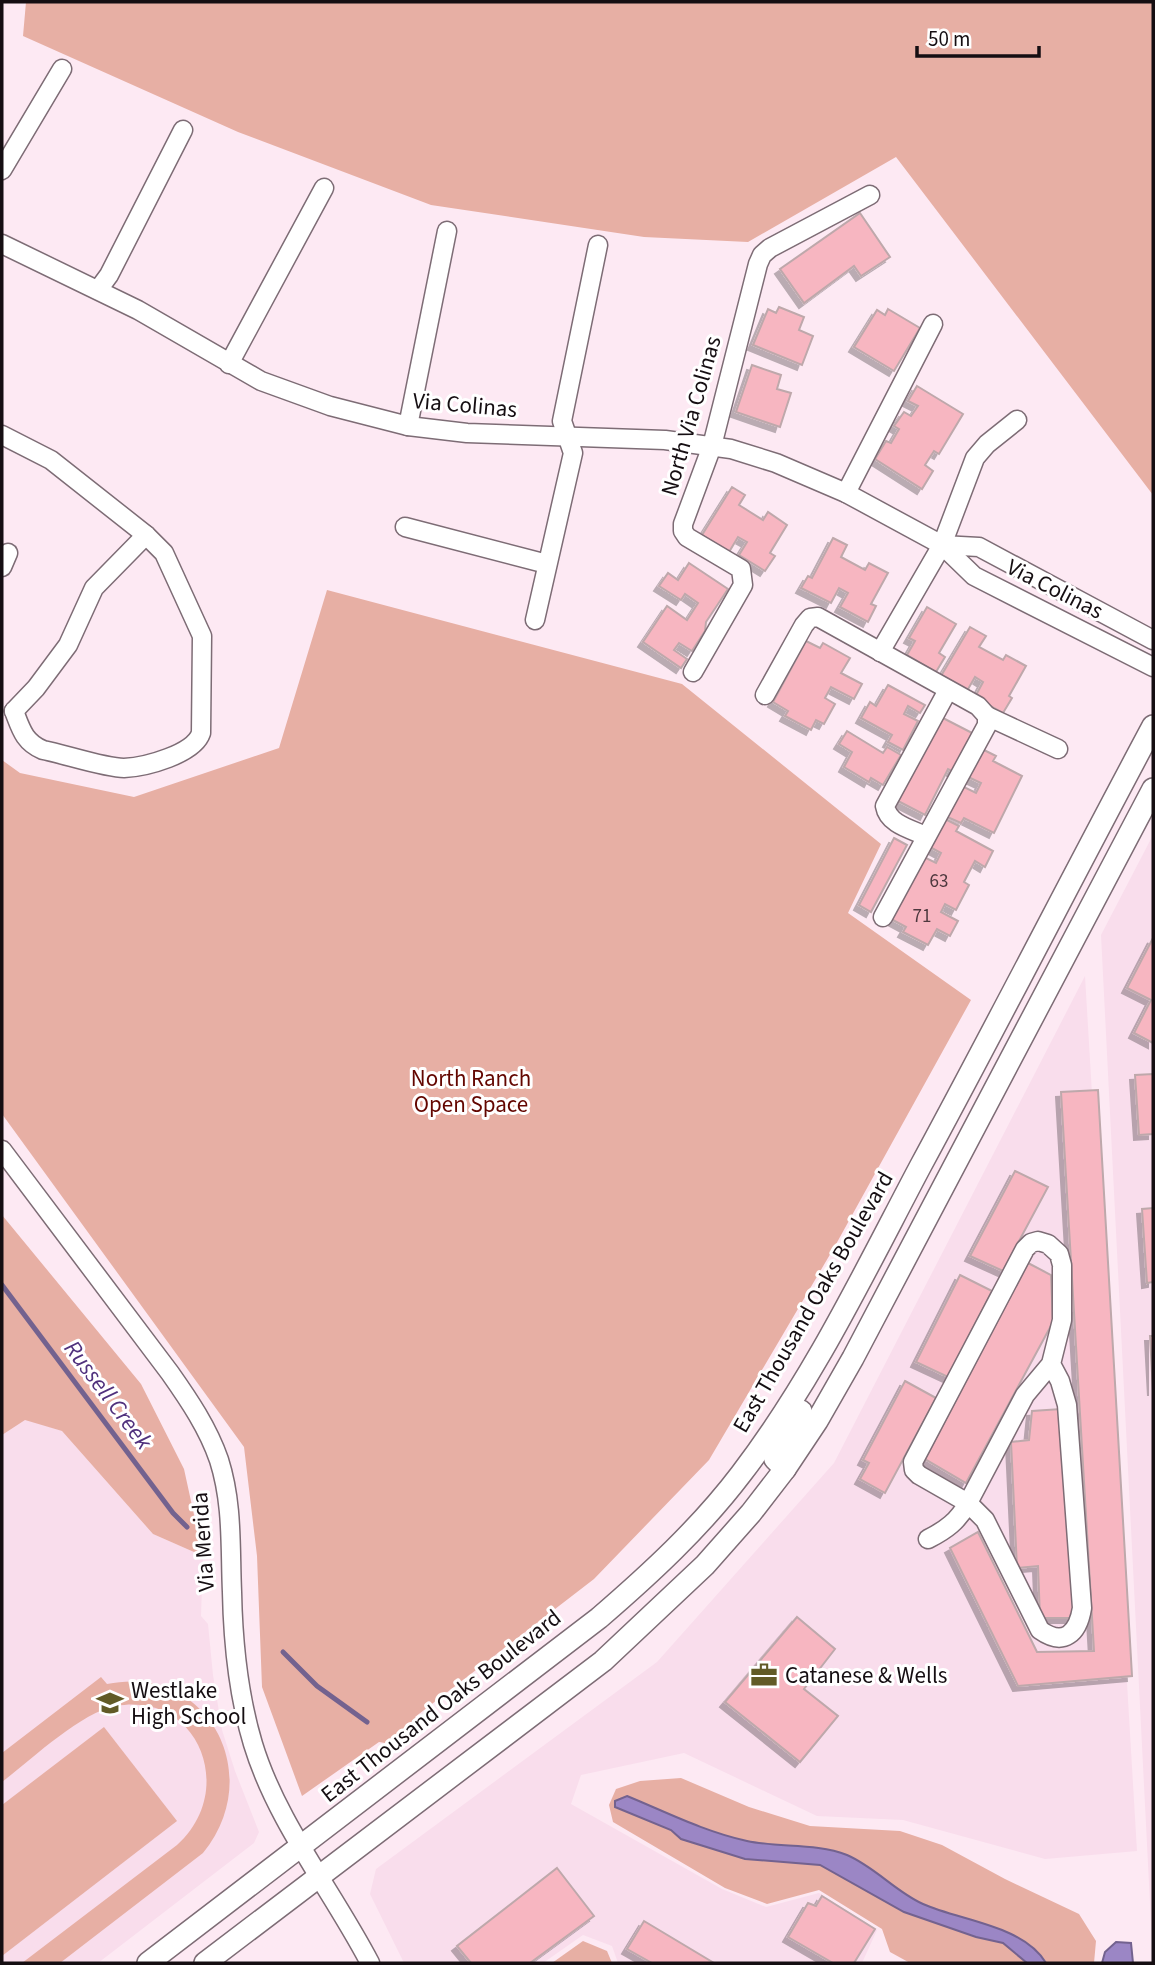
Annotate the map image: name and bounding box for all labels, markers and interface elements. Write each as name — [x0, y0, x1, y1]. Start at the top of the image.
scale bar — [917, 14, 1040, 58]
text: 50 m — [928, 24, 970, 54]
street label: North Via Colinas — [652, 332, 730, 500]
street label: Via Colinas — [411, 384, 519, 426]
street label: Via Colinas — [1001, 551, 1109, 627]
house number: 63 — [930, 868, 948, 895]
house number: 71 — [913, 903, 931, 930]
park label: North Ranch Open Space — [411, 1062, 531, 1121]
street label: East Thousand Oaks Boulevard — [724, 1165, 902, 1439]
water label: Russell Creek — [55, 1333, 161, 1458]
street label: Via Merida — [183, 1491, 223, 1593]
street label: East Thousand Oaks Boulevard — [314, 1602, 568, 1810]
place label: Catanese & Wells — [785, 1659, 947, 1692]
office icon: Catanese & Wells — [749, 1660, 779, 1690]
place label: Westlake High School — [131, 1674, 246, 1733]
school or university icon: Westlake High School — [95, 1688, 125, 1718]

